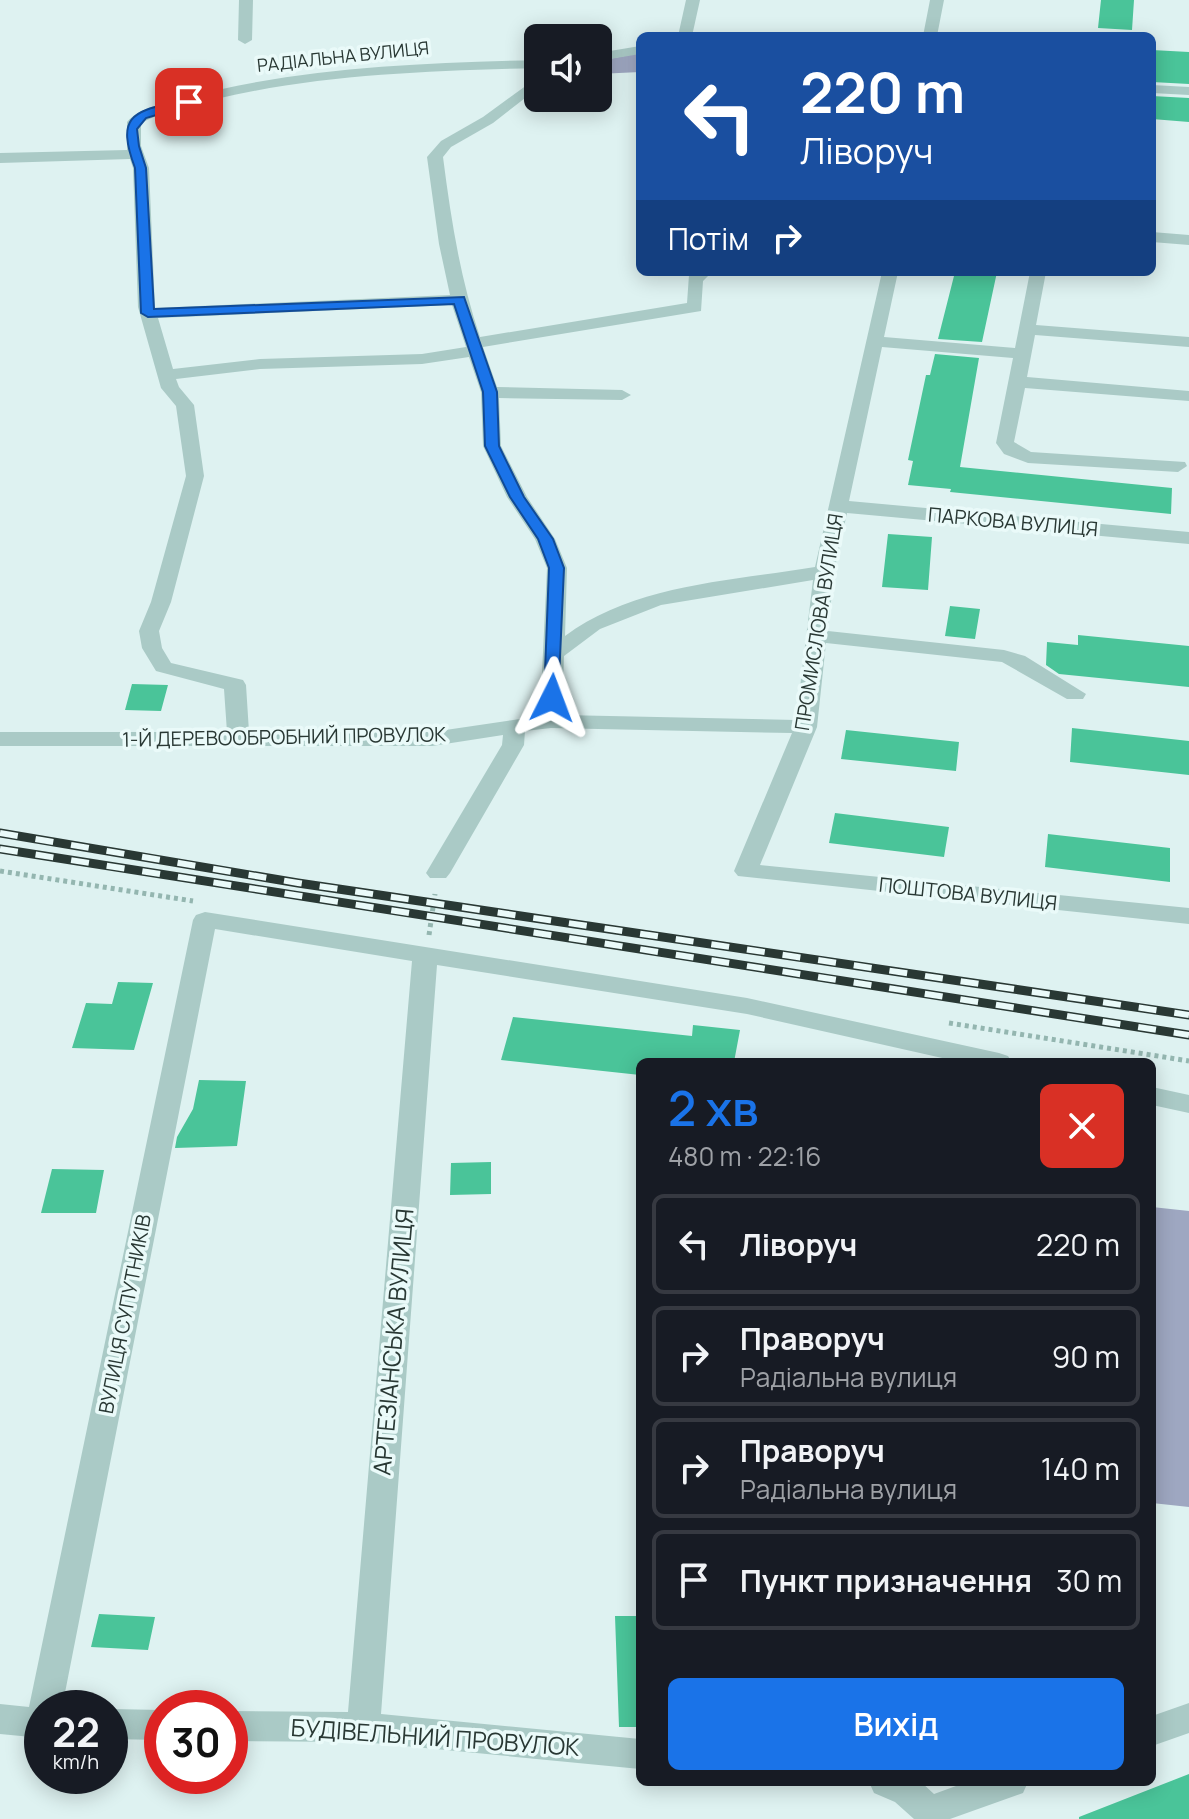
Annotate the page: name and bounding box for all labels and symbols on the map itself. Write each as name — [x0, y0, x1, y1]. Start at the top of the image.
street label: РАДІАЛЬНА ВУЛИЦЯ — [256, 35, 430, 77]
pin — [155, 68, 223, 136]
street label: ПАРКОВА ВУЛИЦЯ — [927, 501, 1099, 542]
street label: ПРОМИСЛОВА ВУЛИЦЯ — [788, 511, 849, 732]
position arrow — [510, 656, 594, 740]
street label: 1-Й ДЕРЕВООБРОБНИЙ ПРОВУЛОК — [122, 720, 446, 753]
street label: ПОШТОВА ВУЛИЦЯ — [878, 871, 1059, 916]
street label: АРТЕЗІАНСЬКА ВУЛИЦЯ — [364, 1207, 421, 1477]
street label: ВУЛИЦЯ СУПУТНИКІВ — [92, 1212, 157, 1416]
speed limit sign: 30 — [144, 1690, 248, 1794]
street label: БУДІВЕЛЬНИЙ ПРОВУЛОК — [290, 1710, 581, 1763]

